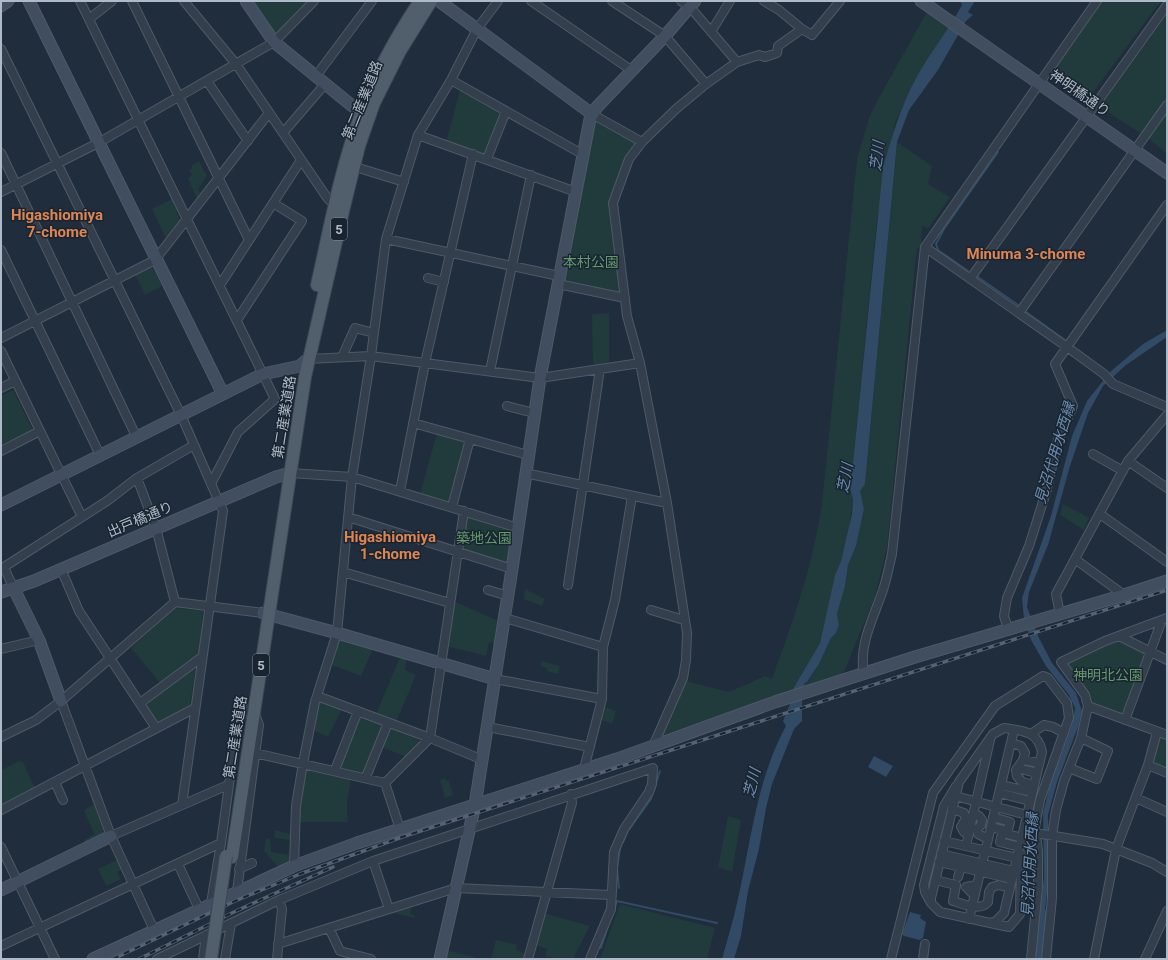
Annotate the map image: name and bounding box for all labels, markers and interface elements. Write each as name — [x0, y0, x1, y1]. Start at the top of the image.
street label: 第二産業道路 — [339, 58, 385, 142]
street label: 神明橋通り — [1047, 66, 1113, 120]
water label: 芝川 — [866, 138, 888, 172]
district label: Higashiomiya 7-chome — [11, 206, 103, 241]
road number: 5 — [331, 218, 347, 240]
district label: Minuma 3-chome — [967, 245, 1085, 263]
park label: 本村公園 — [563, 254, 619, 270]
street label: 第二産業道路 — [270, 374, 298, 460]
water label: 見沼代用水西縁 — [1031, 398, 1080, 506]
water label: 芝川 — [834, 460, 857, 494]
street label: 出戸橋通り — [105, 498, 175, 540]
district label: Higashiomiya 1-chome — [344, 528, 436, 563]
park label: 築地公園 — [456, 530, 512, 546]
road number: 5 — [253, 654, 269, 676]
park label: 神明北公園 — [1073, 667, 1143, 683]
street label: 第二産業道路 — [221, 694, 249, 780]
water label: 芝川 — [740, 764, 765, 800]
water label: 見沼代用水西縁 — [1018, 810, 1042, 918]

